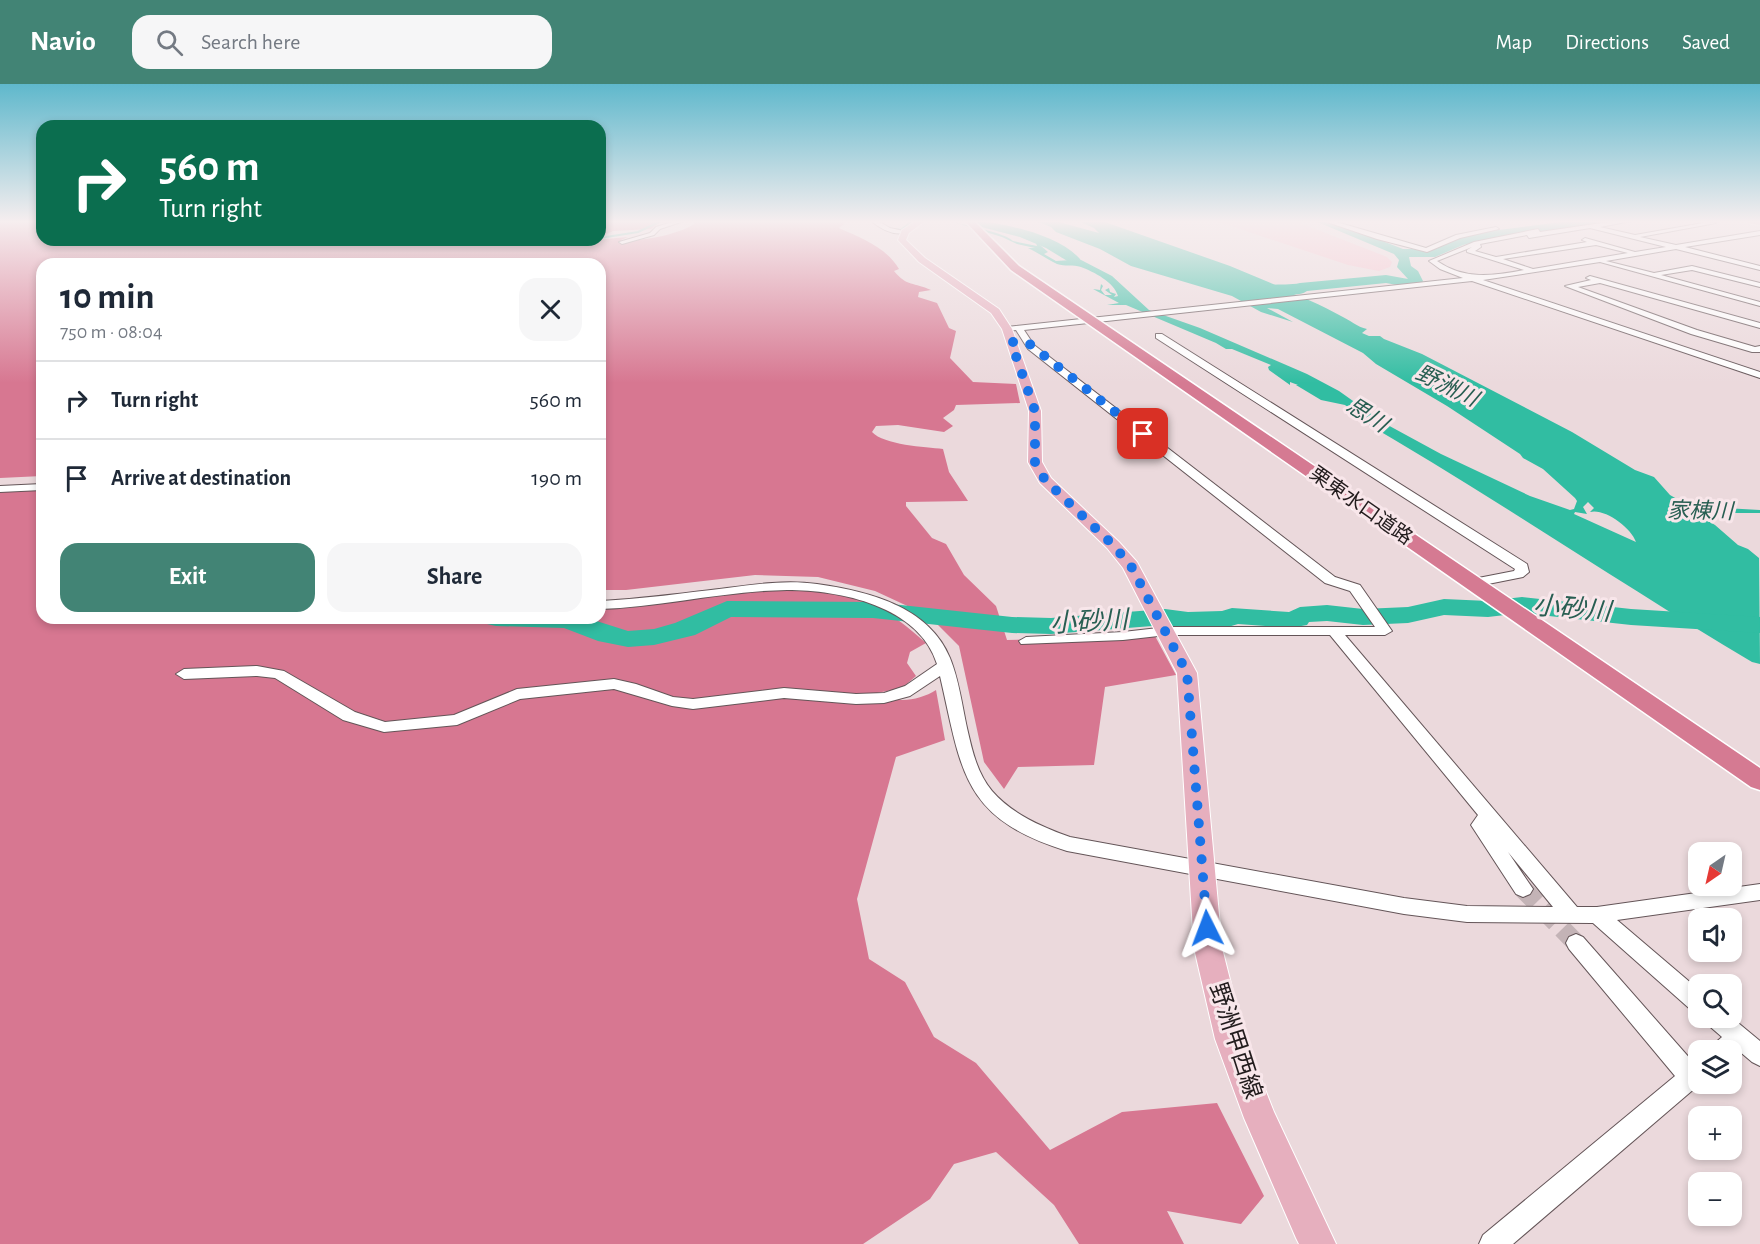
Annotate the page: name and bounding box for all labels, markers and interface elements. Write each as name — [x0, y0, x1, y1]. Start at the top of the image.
search box — [132, 15, 552, 69]
icon: search — [153, 26, 186, 59]
text: Navio — [30, 28, 96, 56]
text: Search here — [201, 31, 300, 53]
text: Map — [1496, 32, 1532, 53]
text: Directions — [1565, 32, 1649, 53]
text: Saved — [1682, 32, 1730, 53]
icon: right — [60, 144, 138, 222]
text: 560 m — [159, 146, 260, 188]
text: Turn right — [159, 195, 262, 222]
button: close — [519, 278, 582, 341]
text: 10 min — [60, 279, 155, 315]
text: 750 m · 08:04 — [60, 322, 163, 342]
water label: 野洲川 — [1413, 361, 1484, 411]
icon: right — [60, 384, 93, 417]
text: Turn right — [111, 389, 198, 411]
text: 560 m — [530, 389, 582, 411]
water label: 思川 — [1343, 394, 1393, 437]
pin — [1117, 408, 1168, 459]
icon: arrive — [1126, 417, 1159, 450]
icon: arrive — [60, 462, 93, 495]
street label: 栗東水口道路 — [1306, 463, 1416, 549]
text: Arrive at destination — [111, 467, 291, 489]
text: 190 m — [531, 467, 582, 489]
water label: 家棟川 — [1667, 498, 1735, 523]
button: Exit — [60, 543, 315, 612]
button: Share — [327, 543, 582, 612]
water label: 小砂川 — [1532, 592, 1615, 626]
water label: 小砂川 — [1049, 606, 1132, 637]
north arrow — [1688, 842, 1742, 896]
map controls — [1688, 842, 1742, 1226]
position arrow — [1175, 896, 1239, 960]
button: sound — [1688, 908, 1742, 962]
button: search — [1688, 974, 1742, 1028]
street label: 野洲甲西線 — [1205, 980, 1267, 1102]
button: layers — [1688, 1040, 1742, 1094]
button: + — [1688, 1106, 1742, 1160]
button: − — [1688, 1172, 1742, 1226]

